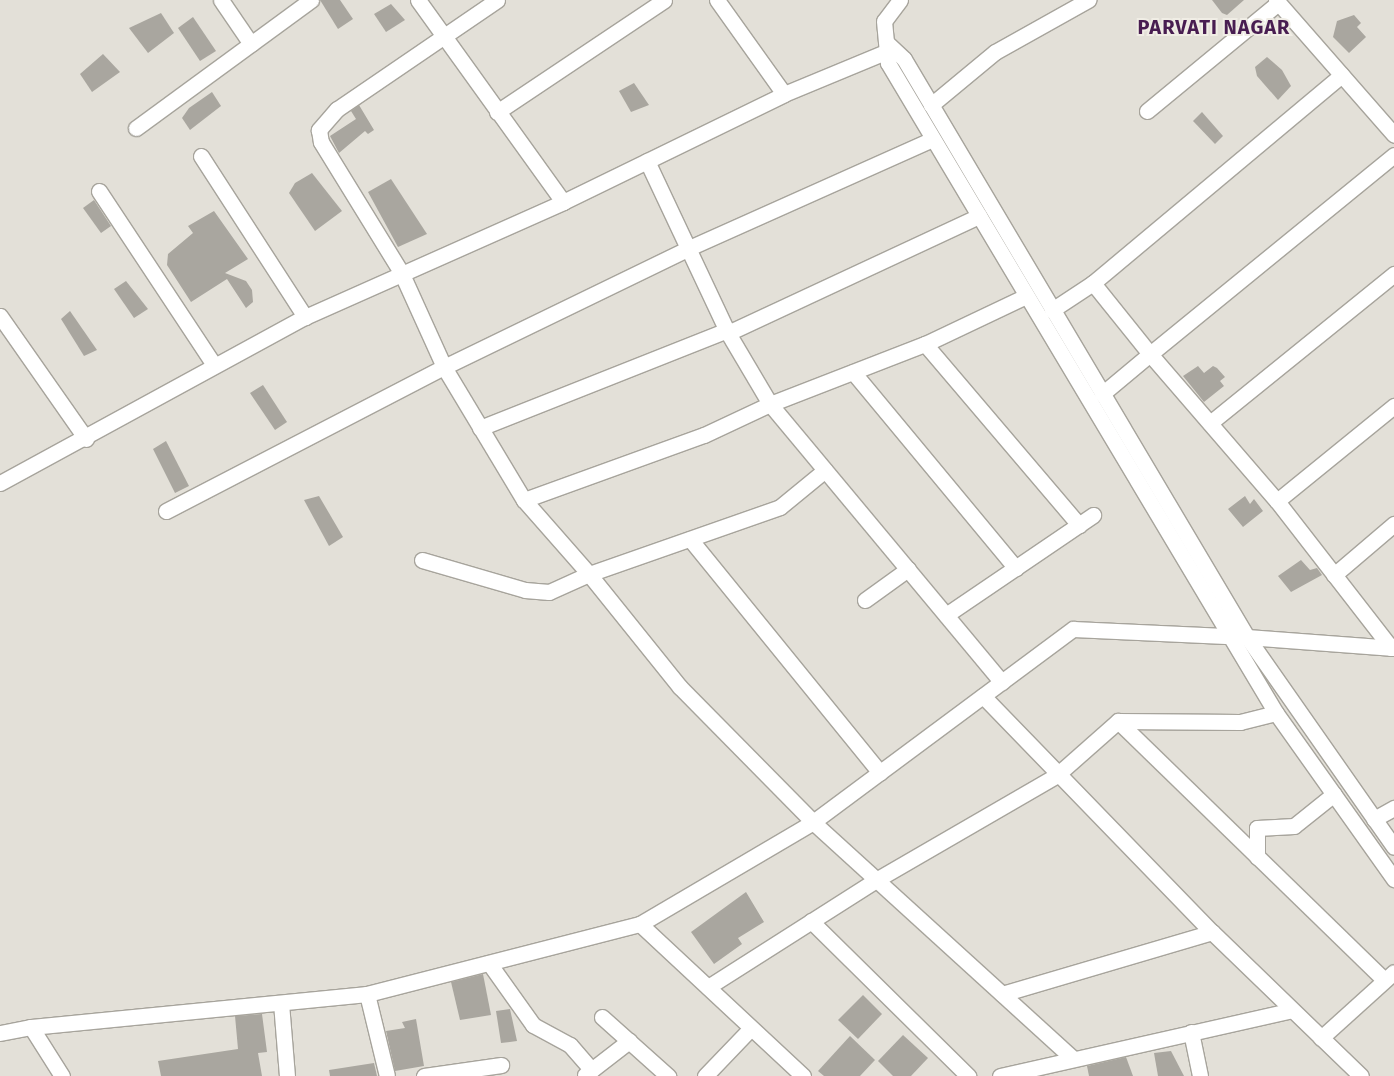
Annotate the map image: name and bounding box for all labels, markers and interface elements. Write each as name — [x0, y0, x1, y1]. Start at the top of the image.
district label: PARVATI NAGAR — [1136, 15, 1292, 39]

